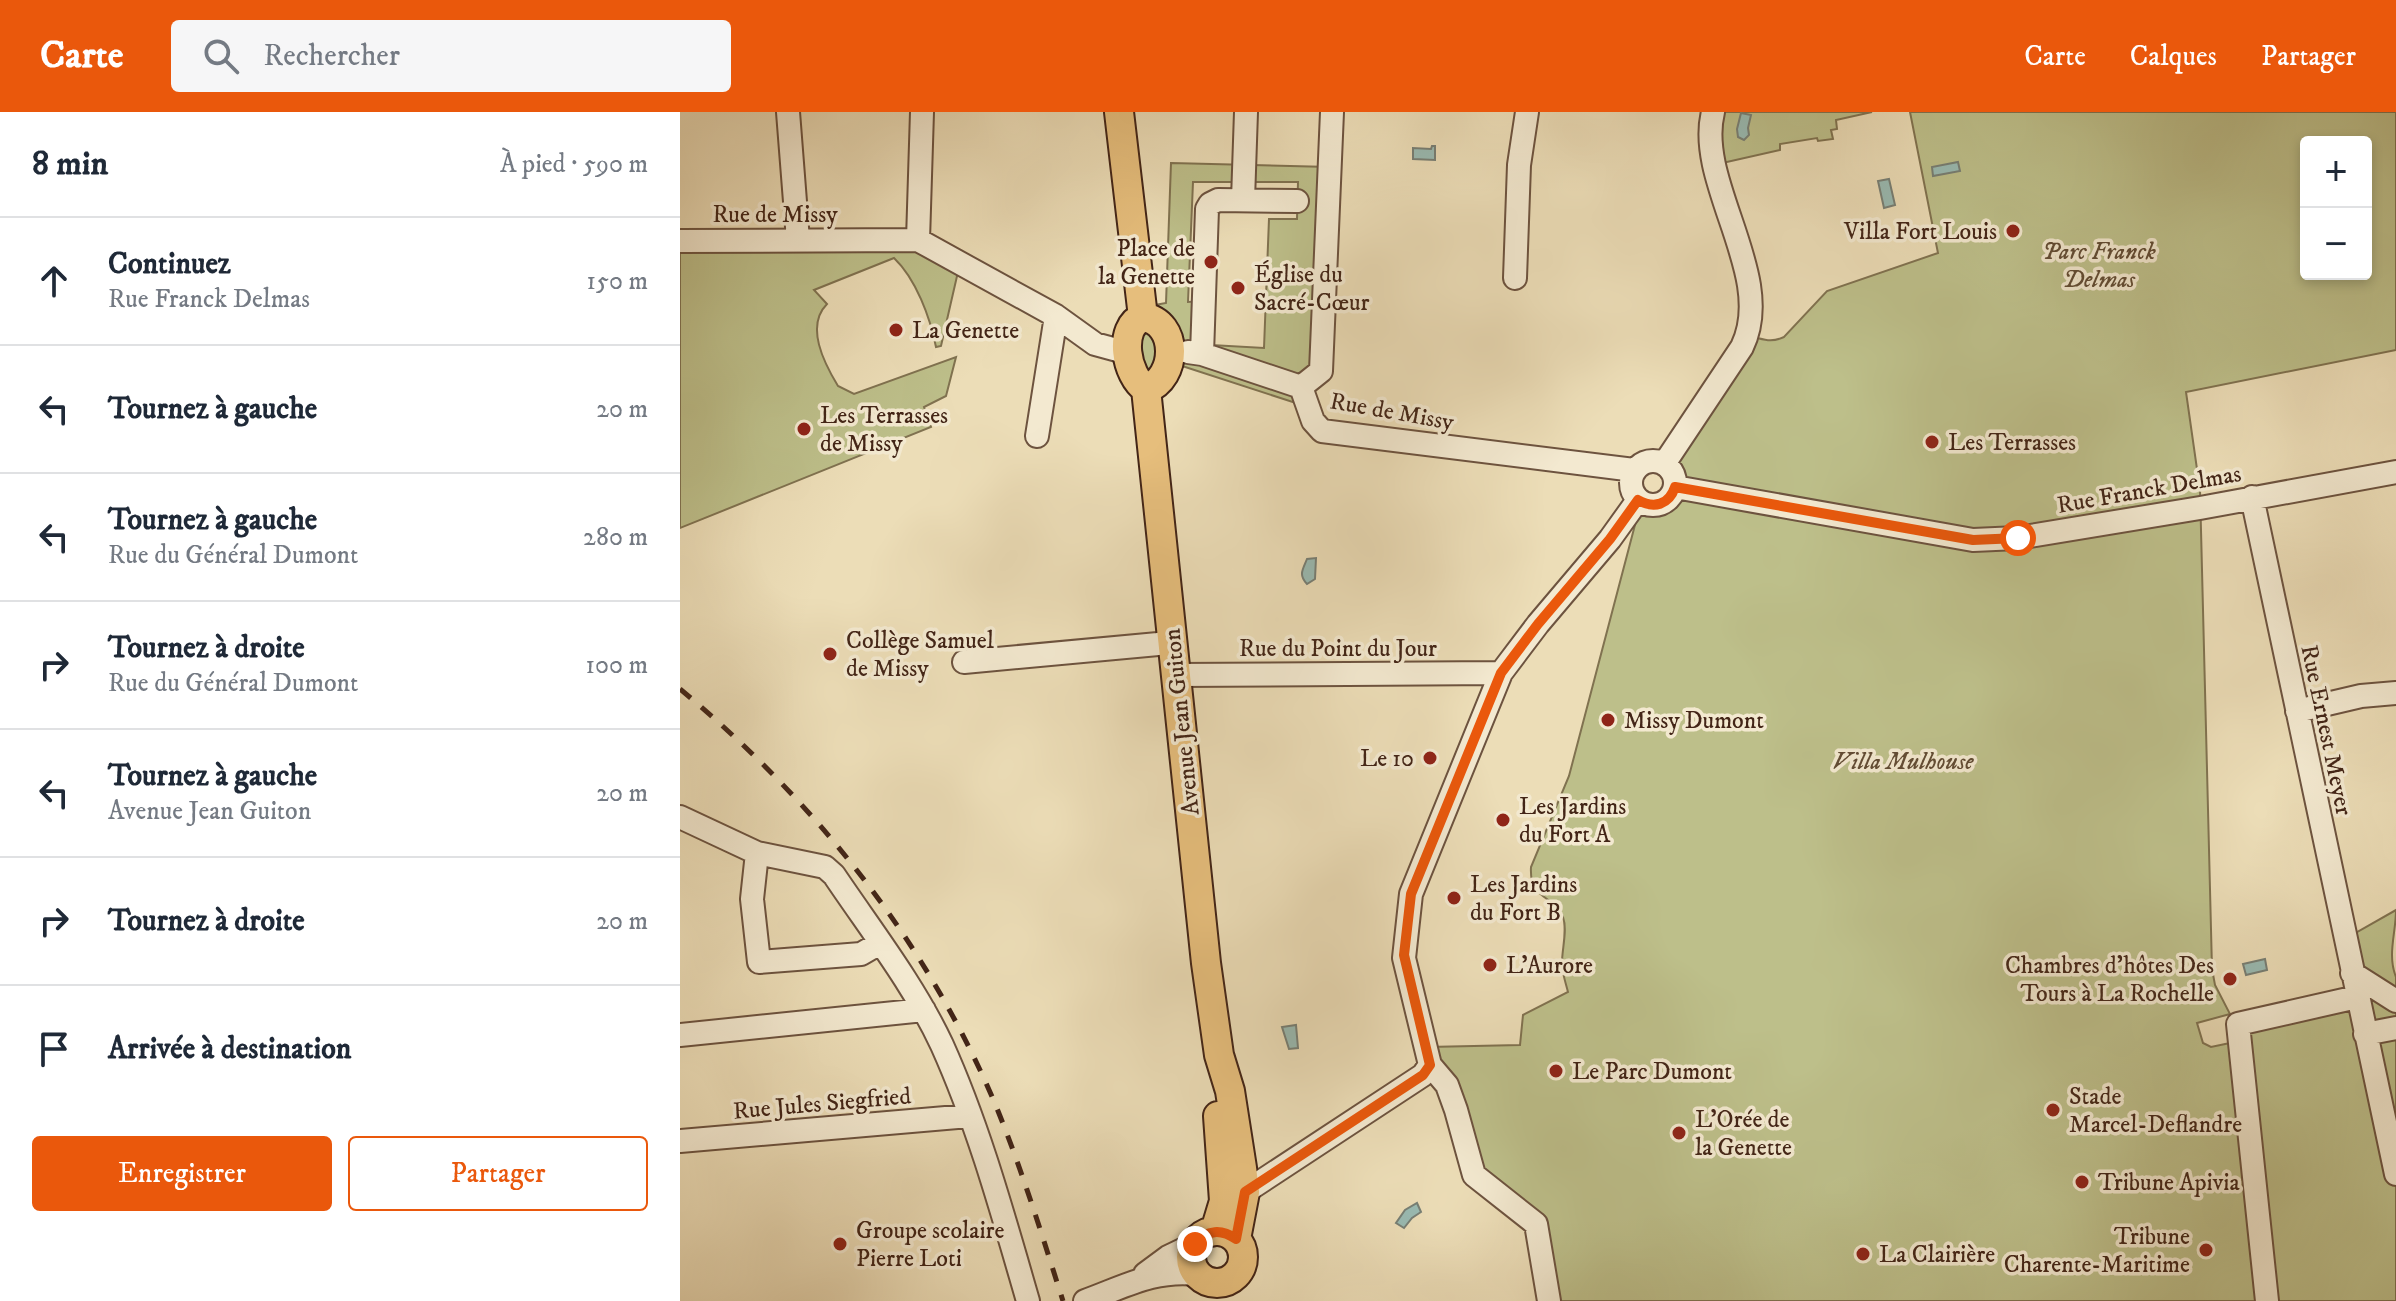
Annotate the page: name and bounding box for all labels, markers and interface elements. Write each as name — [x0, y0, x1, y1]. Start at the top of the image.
search box — [171, 20, 731, 92]
text: Carte — [40, 32, 123, 80]
icon: search — [199, 34, 243, 78]
text: Rechercher — [263, 38, 400, 75]
text: Carte — [2024, 39, 2086, 74]
text: Calques — [2130, 39, 2217, 74]
text: Partager — [2261, 39, 2356, 74]
map controls — [2300, 136, 2372, 280]
button: + — [2300, 136, 2372, 208]
text: 8 min — [32, 143, 108, 185]
text: À pied · 590 m — [500, 148, 648, 181]
street label: Rue de Missy — [712, 200, 838, 230]
button: − — [2300, 208, 2372, 280]
place label: Villa Fort Louis — [1843, 217, 1997, 247]
marker: Villa Fort Louis — [2004, 222, 2022, 240]
place label: Place de la Genette — [1098, 234, 1195, 292]
park label: Parc Franck Delmas — [2042, 237, 2156, 295]
text: Continuez — [108, 246, 231, 283]
marker: Place de la Genette — [1202, 253, 1220, 271]
icon: ahead — [32, 259, 76, 303]
place label: Église du Sacré-Cœur — [1254, 260, 1370, 318]
text: 150 m — [587, 265, 648, 298]
marker: Église du Sacré-Cœur — [1229, 279, 1247, 297]
text: Rue Franck Delmas — [108, 283, 310, 316]
place label: La Genette — [912, 316, 1019, 346]
marker: La Genette — [887, 321, 905, 339]
street label: Rue de Missy — [1328, 386, 1457, 438]
icon: left — [32, 387, 76, 431]
text: Tournez à gauche — [108, 391, 317, 428]
text: 20 m — [596, 393, 648, 426]
place label: Les Terrasses de Missy — [820, 401, 948, 459]
marker: Les Terrasses de Missy — [795, 420, 813, 438]
place label: Les Terrasses — [1948, 428, 2076, 458]
marker: Les Terrasses — [1923, 433, 1941, 451]
street label: Rue Franck Delmas — [2055, 459, 2244, 521]
text: Tournez à gauche — [108, 502, 317, 539]
icon: left — [32, 515, 76, 559]
route start — [2000, 520, 2036, 556]
text: 280 m — [583, 521, 648, 554]
text: Rue du Général Dumont — [108, 539, 358, 572]
place label: Collège Samuel de Missy — [846, 626, 995, 684]
street label: Avenue Jean Guiton — [1157, 627, 1207, 817]
text: Tournez à droite — [108, 630, 305, 667]
street label: Rue du Point du Jour — [1239, 634, 1437, 664]
street label: Rue Ernest Meyer — [2293, 642, 2359, 818]
icon: right — [32, 643, 76, 687]
marker: Collège Samuel de Missy — [821, 645, 839, 663]
text: 100 m — [585, 649, 648, 682]
text: Rue du Général Dumont — [108, 667, 358, 700]
place label: Missy Dumont — [1624, 706, 1764, 736]
marker: Missy Dumont — [1599, 711, 1617, 729]
place label: Le 10 — [1360, 744, 1414, 774]
park label: Villa Mulhouse — [1833, 747, 1974, 777]
marker: Le 10 — [1421, 749, 1439, 767]
text: Tournez à gauche — [108, 758, 317, 795]
icon: left — [32, 771, 76, 815]
text: 20 m — [596, 777, 648, 810]
place label: Les Jardins du Fort A — [1519, 792, 1626, 850]
text: Avenue Jean Guiton — [108, 795, 311, 828]
marker: Les Jardins du Fort A — [1494, 811, 1512, 829]
place label: Les Jardins du Fort B — [1470, 870, 1577, 928]
marker: Les Jardins du Fort B — [1445, 889, 1463, 907]
icon: right — [32, 899, 76, 943]
text: Tournez à droite — [108, 903, 305, 940]
text: 20 m — [596, 905, 648, 938]
place label: L'Aurore — [1506, 951, 1593, 981]
place label: Chambres d'hôtes Des Tours à La Rochelle — [2005, 951, 2214, 1009]
marker: L'Aurore — [1481, 956, 1499, 974]
marker: Chambres d'hôtes Des Tours à La Rochelle — [2221, 970, 2239, 988]
icon: arrive — [32, 1027, 76, 1071]
text: Arrivée à destination — [108, 1031, 352, 1068]
place label: Le Parc Dumont — [1572, 1057, 1732, 1087]
marker: Le Parc Dumont — [1547, 1062, 1565, 1080]
street label: Rue Jules Siegfried — [732, 1081, 912, 1127]
place label: Stade Marcel-Deflandre — [2069, 1082, 2242, 1140]
marker: Stade Marcel-Deflandre — [2044, 1101, 2062, 1119]
place label: L'Orée de la Genette — [1695, 1105, 1792, 1163]
marker: L'Orée de la Genette — [1670, 1124, 1688, 1142]
button: Enregistrer — [32, 1136, 332, 1211]
button: Partager — [348, 1136, 648, 1211]
place label: Tribune Apivia — [2098, 1168, 2240, 1198]
marker: Tribune Apivia — [2073, 1173, 2091, 1191]
place label: Groupe scolaire Pierre Loti — [856, 1216, 1005, 1274]
place label: Tribune Charente-Maritime — [2004, 1222, 2190, 1280]
route end — [1177, 1226, 1213, 1262]
marker: Groupe scolaire Pierre Loti — [831, 1235, 849, 1253]
place label: La Clairière — [1879, 1240, 1995, 1270]
marker: Tribune Charente-Maritime — [2197, 1241, 2215, 1259]
marker: La Clairière — [1854, 1245, 1872, 1263]

